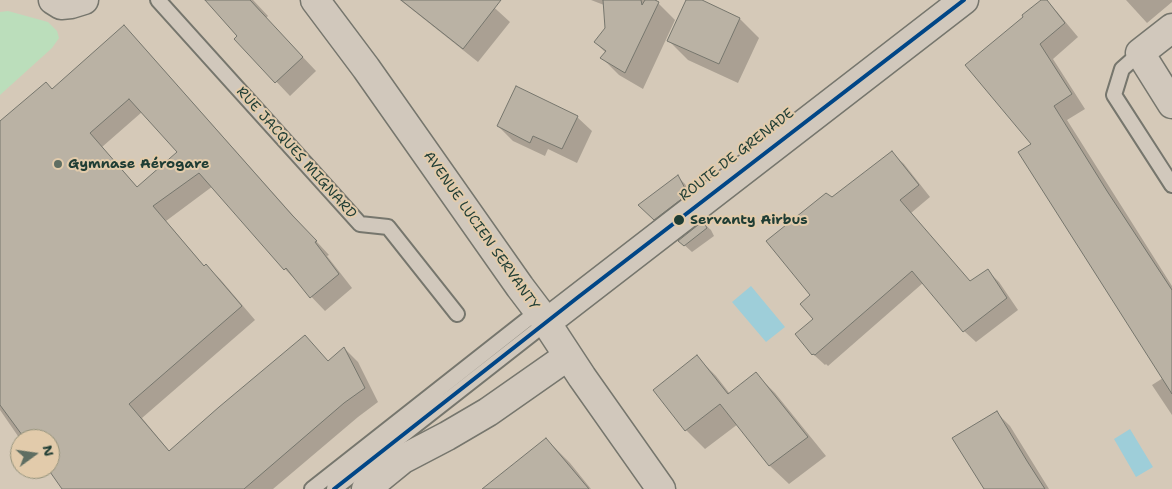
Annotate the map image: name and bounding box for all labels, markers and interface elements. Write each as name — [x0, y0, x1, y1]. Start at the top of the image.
street label: RUE JACQUES MIGNARD — [232, 84, 360, 222]
street label: ROUTE DE GRENADE — [676, 105, 798, 205]
street label: AVENUE LUCIEN SERVANTY — [420, 148, 542, 314]
place label: Gymnase Aérogare — [68, 156, 209, 172]
marker: Gymnase Aérogare — [52, 158, 64, 170]
place label: Servanty Airbus — [690, 212, 808, 228]
marker: Servanty Airbus — [672, 213, 686, 227]
north arrow — [10, 429, 60, 479]
text: N — [39, 443, 59, 458]

